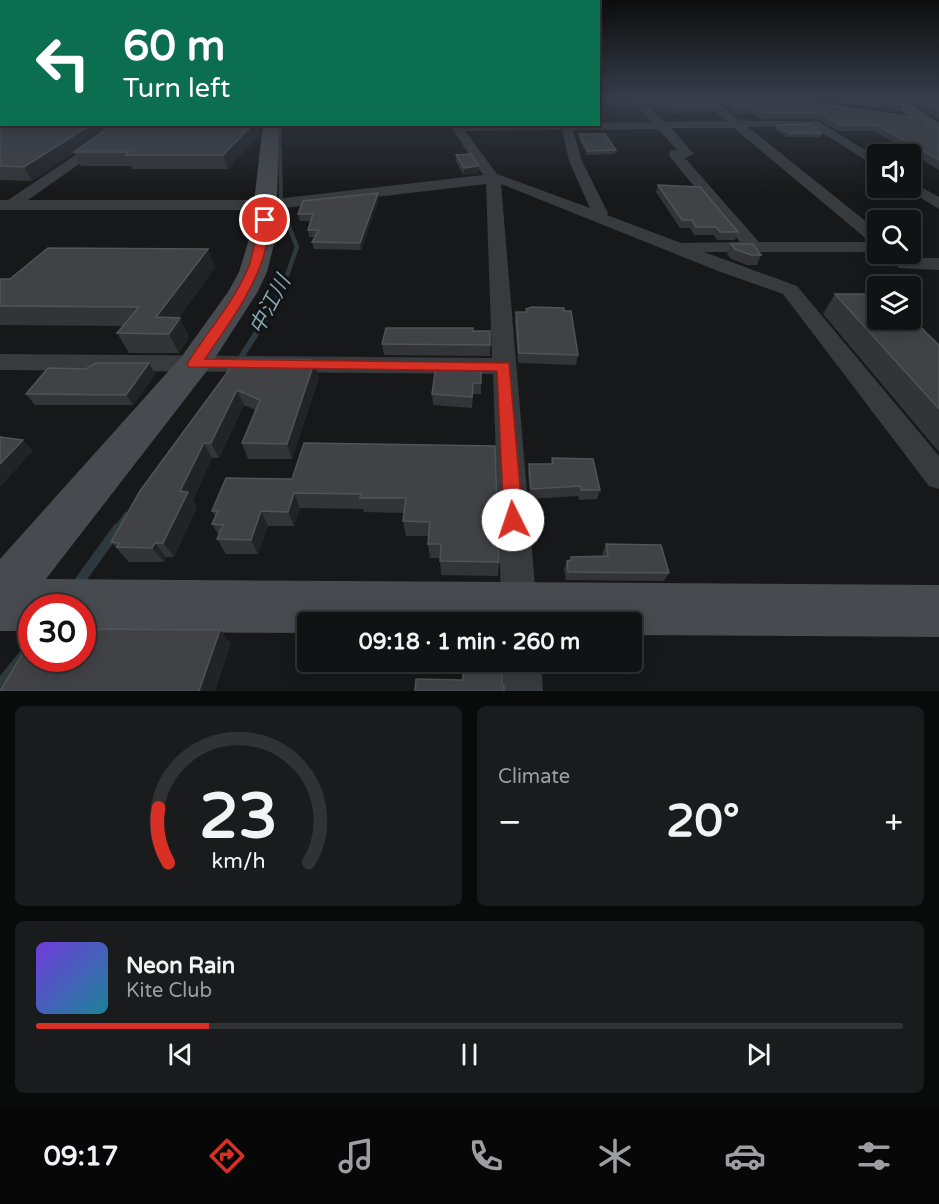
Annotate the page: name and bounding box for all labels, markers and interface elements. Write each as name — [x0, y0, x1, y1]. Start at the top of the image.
text: 60 m — [123, 21, 225, 72]
icon: left — [24, 24, 102, 102]
text: Turn left — [123, 72, 230, 105]
map controls — [867, 144, 921, 330]
button: sound — [867, 144, 921, 198]
pin — [239, 194, 290, 245]
icon: arrive — [248, 203, 281, 236]
button: search — [867, 210, 921, 264]
water label: 中江川 — [244, 270, 297, 339]
button: layers — [867, 276, 921, 330]
position arrow — [481, 488, 545, 552]
speed limit sign: 30 — [18, 594, 96, 672]
text: 09:18 · 1 min · 260 m — [359, 629, 580, 655]
text: Climate — [498, 765, 570, 789]
text: 23 — [199, 780, 278, 855]
text: 20° — [666, 795, 740, 849]
text: − — [498, 803, 522, 842]
text: + — [884, 803, 903, 842]
text: km/h — [212, 848, 265, 874]
text: Neon Rain — [126, 953, 235, 979]
text: Kite Club — [126, 979, 212, 1003]
icon: previous — [164, 1038, 197, 1071]
icon: pause — [453, 1038, 486, 1071]
icon: next — [742, 1038, 775, 1071]
icon: directions — [206, 1135, 248, 1177]
icon: music — [335, 1135, 377, 1177]
icon: phone — [465, 1135, 507, 1177]
icon: climate — [594, 1135, 636, 1177]
icon: car — [724, 1135, 766, 1177]
icon: filters — [853, 1135, 895, 1177]
text: 09:17 — [44, 1140, 119, 1173]

